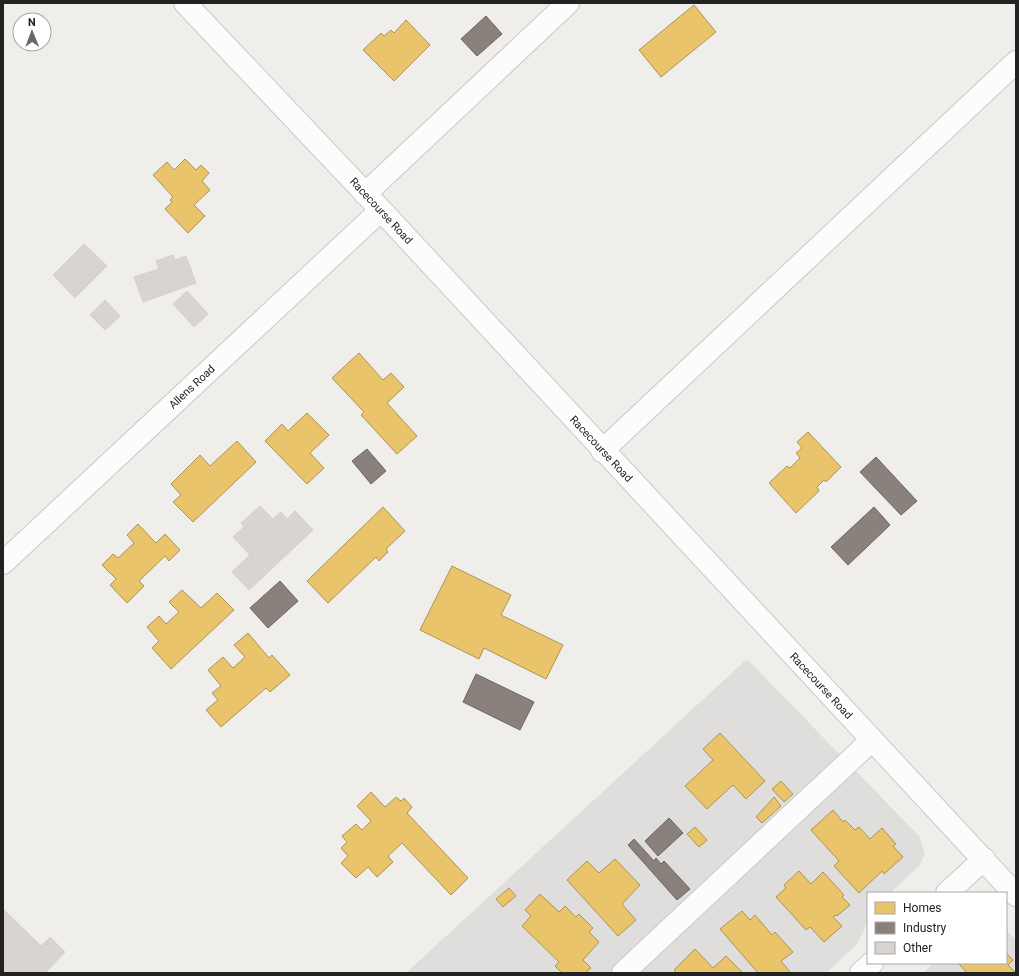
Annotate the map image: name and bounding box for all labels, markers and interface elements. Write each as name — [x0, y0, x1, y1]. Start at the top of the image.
north arrow — [12, 12, 52, 52]
text: N — [28, 16, 36, 29]
street label: Racecourse Road — [347, 175, 415, 247]
street label: Allens Road — [166, 362, 218, 412]
street label: Racecourse Road — [567, 413, 635, 485]
street label: Racecourse Road — [787, 650, 855, 722]
legend — [867, 892, 1007, 964]
text: Homes — [903, 901, 941, 915]
text: Industry — [903, 921, 947, 935]
text: Other — [903, 941, 932, 955]

